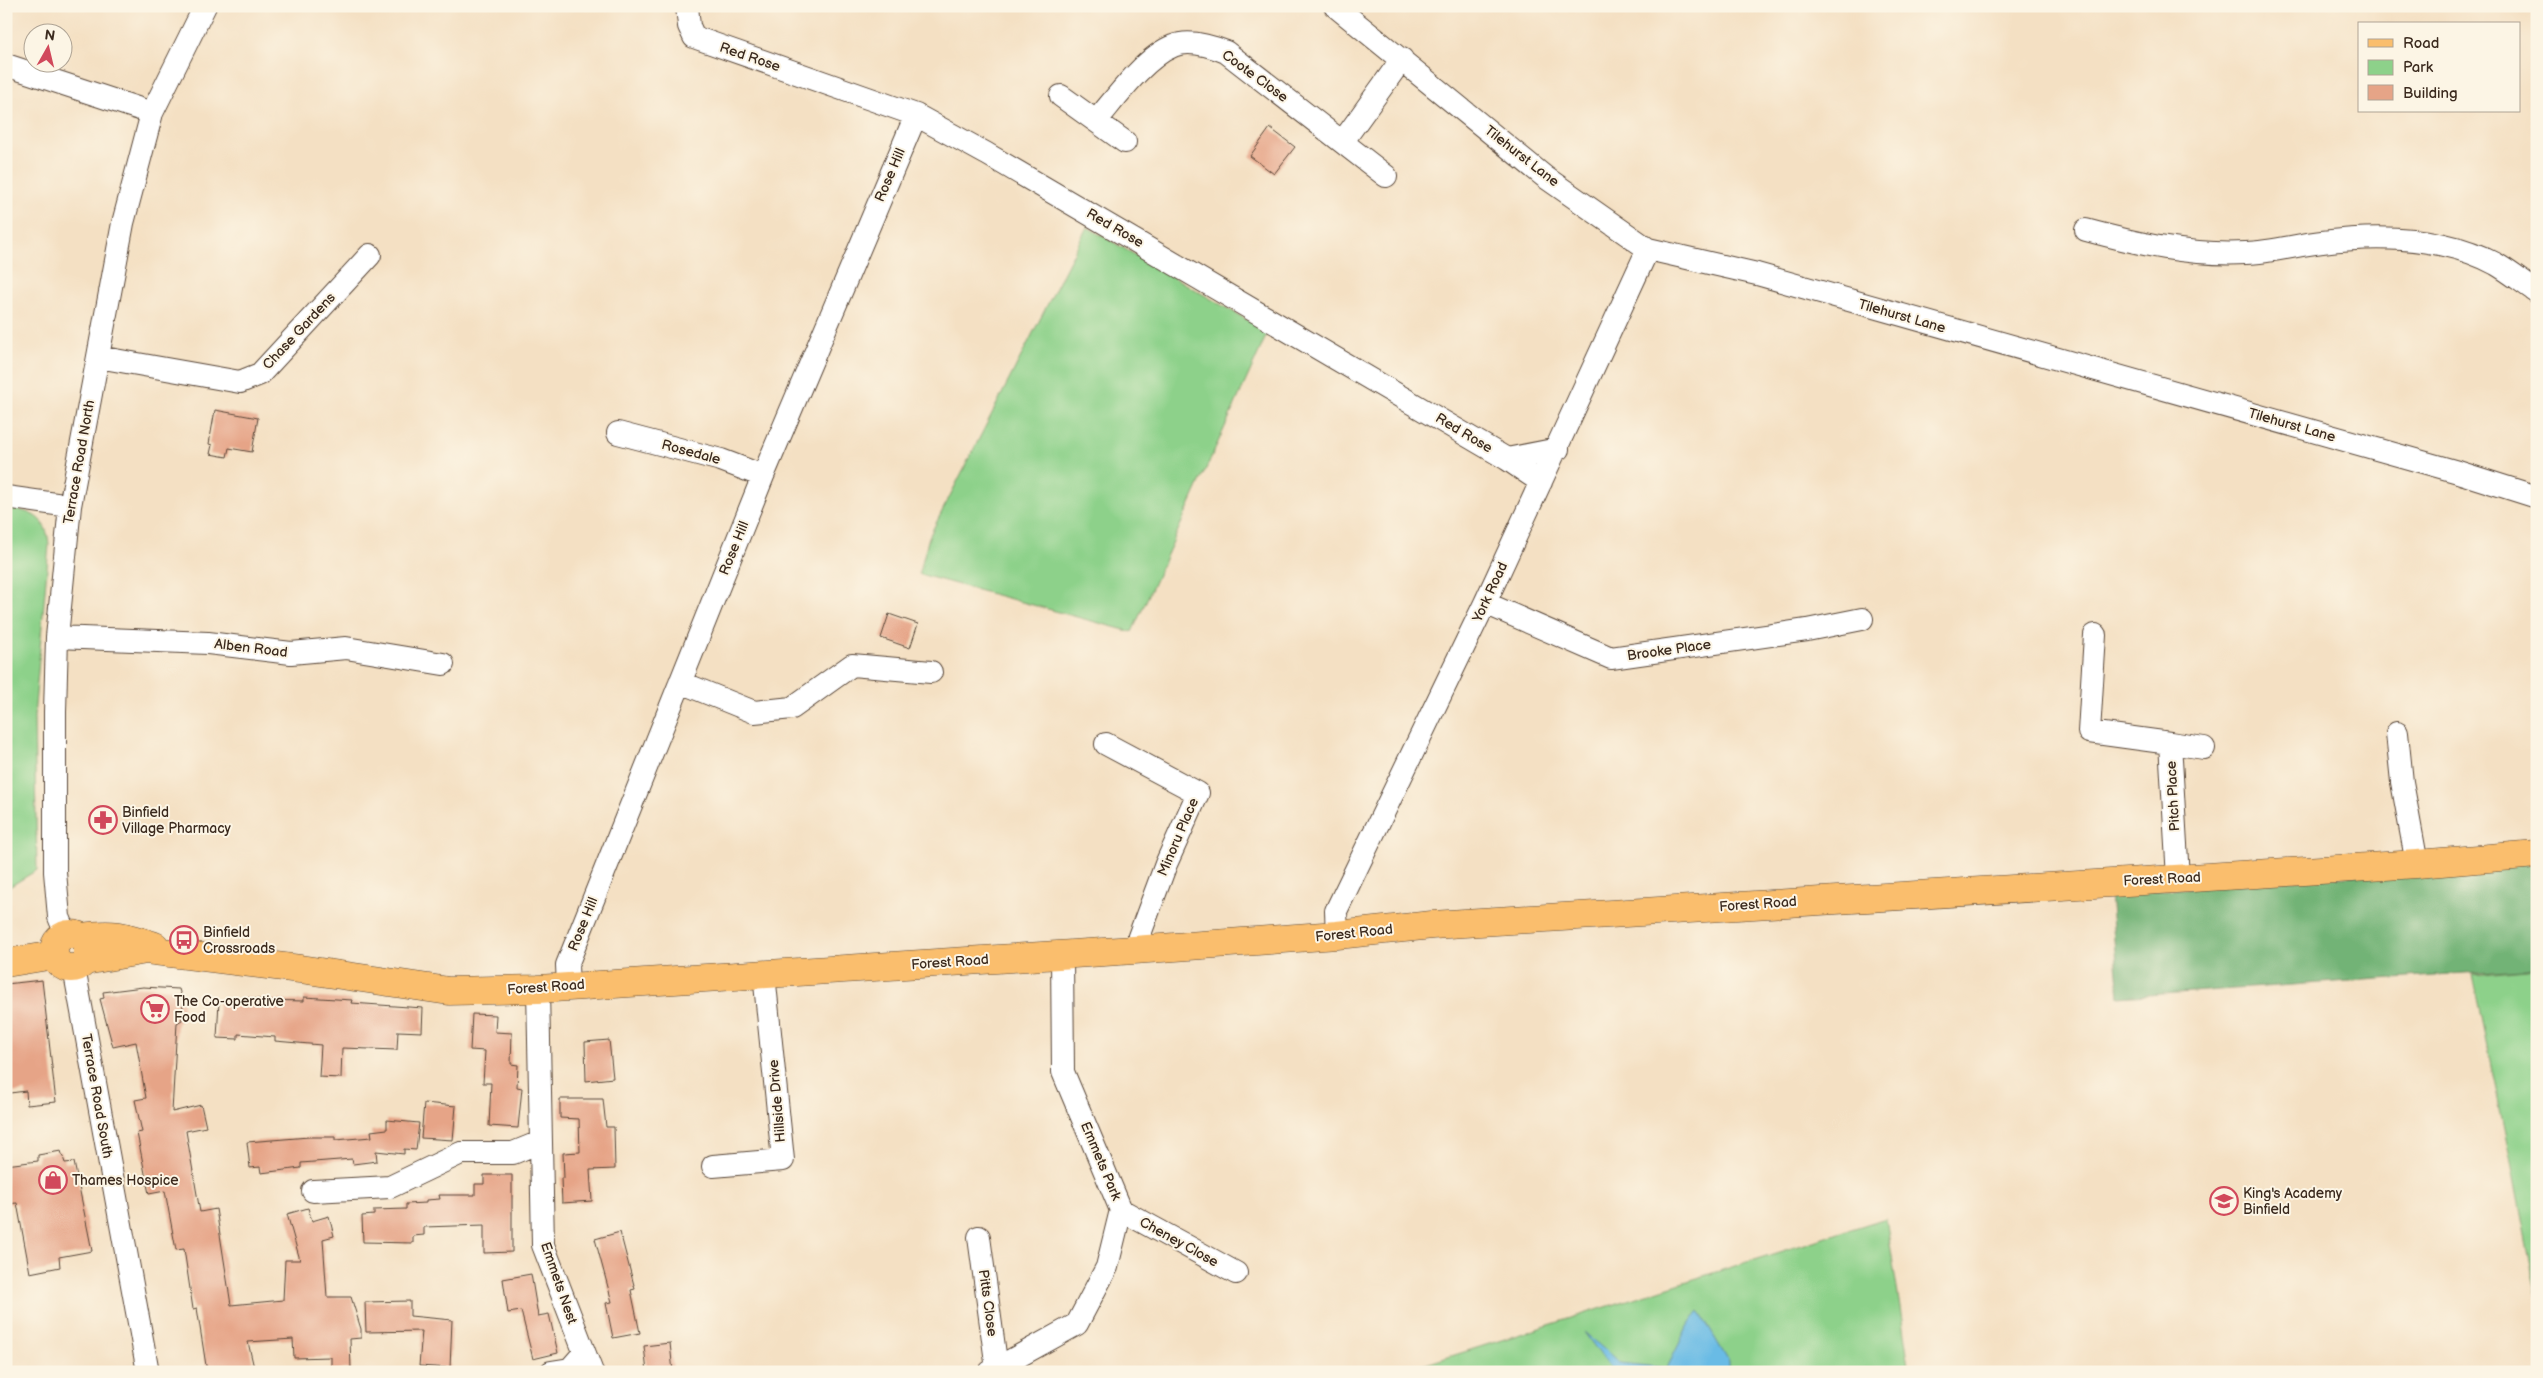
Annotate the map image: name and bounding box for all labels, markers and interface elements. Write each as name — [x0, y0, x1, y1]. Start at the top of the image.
north arrow — [22, 22, 72, 72]
legend — [2358, 22, 2520, 112]
text: N — [43, 26, 56, 45]
text: Road — [2403, 34, 2439, 53]
street label: Red Rose — [717, 39, 783, 75]
street label: Coote Close — [1219, 46, 1291, 106]
text: Park — [2403, 58, 2434, 77]
text: Building — [2403, 84, 2458, 103]
street label: Tilehurst Lane — [1481, 122, 1563, 190]
street label: Rose Hill — [871, 146, 909, 204]
street label: Red Rose — [1083, 205, 1147, 251]
street label: Chase Gardens — [259, 289, 339, 373]
street label: Tilehurst Lane — [1857, 295, 1947, 337]
street label: Terrace Road North — [60, 398, 98, 525]
street label: Tilehurst Lane — [2247, 404, 2337, 446]
street label: Red Rose — [1433, 409, 1495, 457]
street label: Rosedale — [660, 436, 722, 468]
street label: Rose Hill — [716, 519, 752, 577]
street label: York Road — [1468, 559, 1511, 626]
street label: Alben Road — [214, 635, 288, 661]
street label: Brooke Place — [1626, 636, 1712, 664]
street label: Pitch Place — [2163, 760, 2183, 832]
street label: Minoru Place — [1154, 795, 1202, 879]
place label: Binfield Village Pharmacy — [122, 804, 232, 837]
pharmacy icon: Binfield Village Pharmacy — [88, 805, 118, 835]
street label: Forest Road — [2123, 868, 2201, 890]
street label: Forest Road — [1719, 893, 1797, 915]
street label: Rose Hill — [565, 895, 601, 953]
street label: Forest Road — [1314, 920, 1394, 946]
place label: Binfield Crossroads — [203, 924, 275, 957]
bus stop icon: Binfield Crossroads — [169, 925, 199, 955]
street label: Forest Road — [911, 951, 989, 973]
street label: Forest Road — [507, 976, 585, 998]
place label: The Co-operative Food — [174, 993, 284, 1026]
supermarket icon: The Co-operative Food — [140, 994, 170, 1024]
street label: Terrace Road South — [78, 1032, 116, 1160]
street label: Hillside Drive — [765, 1059, 789, 1143]
street label: Emmets Park — [1077, 1119, 1125, 1203]
shop icon: Thames Hospice — [38, 1165, 68, 1195]
place label: Thames Hospice — [72, 1172, 179, 1189]
place label: King's Academy Binfield — [2243, 1185, 2343, 1218]
school or university icon: King's Academy Binfield — [2209, 1186, 2239, 1216]
street label: Cheney Close — [1137, 1213, 1221, 1271]
street label: Emmets Nest — [537, 1240, 581, 1327]
street label: Pitts Close — [975, 1268, 1001, 1338]

